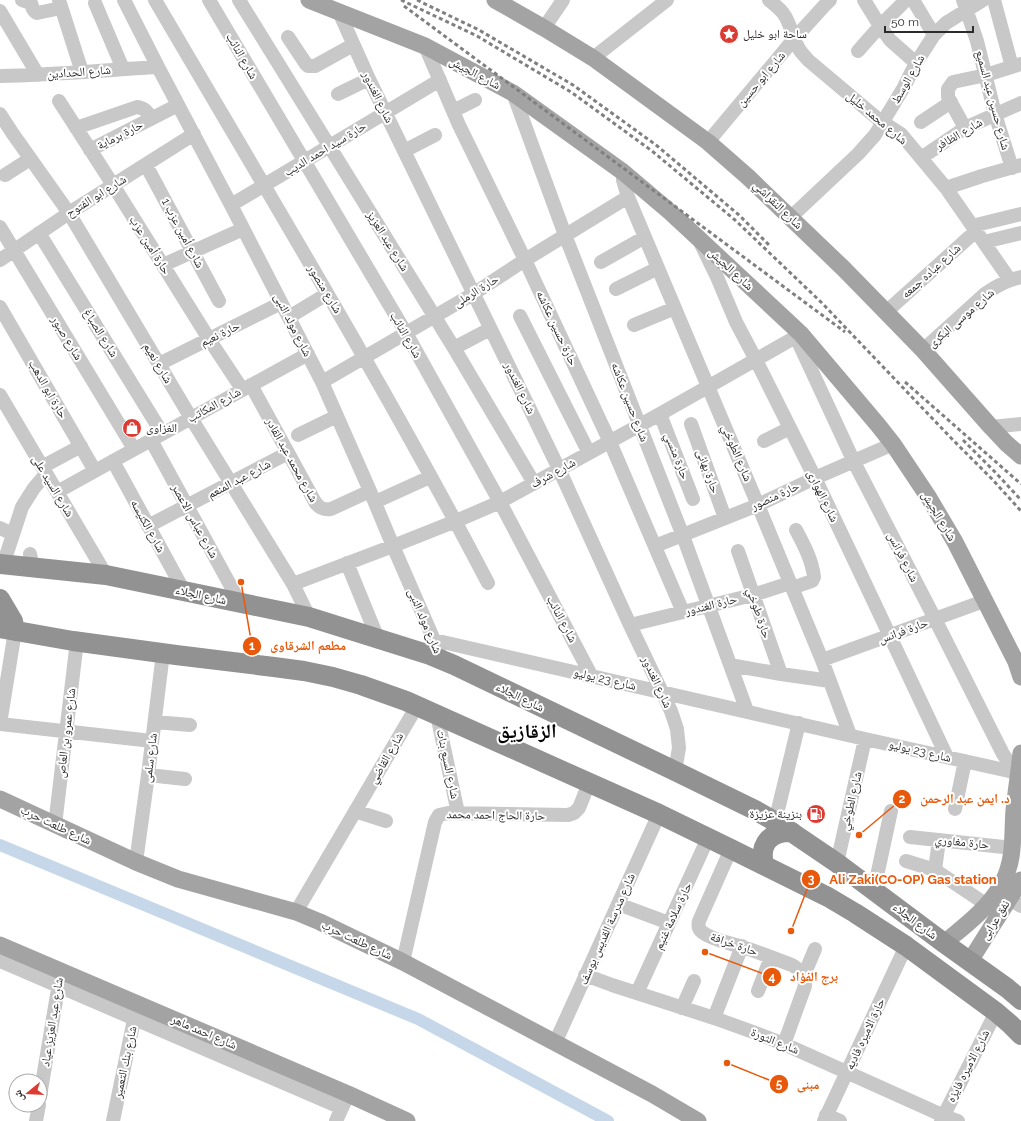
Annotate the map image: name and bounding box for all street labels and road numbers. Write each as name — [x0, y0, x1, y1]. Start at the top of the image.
street label: شارع النائب — [222, 30, 261, 82]
street label: شارع ابو حسين — [734, 49, 789, 110]
street label: شارع حسين عبد السميع — [972, 49, 1013, 152]
street label: شارع الوسط — [888, 52, 928, 106]
street label: شارع الجيش — [447, 54, 503, 93]
street label: شارع الحدادين — [47, 63, 112, 82]
street label: شارع الغندور — [358, 68, 397, 126]
street label: شارع محمد خليل — [843, 89, 910, 148]
street label: شارع الظافر — [932, 115, 985, 154]
street label: حارة برماية — [95, 117, 146, 153]
street label: حارة سيد احمد الديب — [281, 119, 369, 179]
street label: شارع ابو الفتوح — [63, 172, 129, 221]
street label: شارع النقراشي — [748, 178, 806, 234]
street label: شارع أمين عزب 1 — [158, 196, 207, 271]
street label: شارع عبد العزيز — [363, 207, 412, 274]
street label: حارة أمين عزب — [126, 213, 174, 277]
street label: شارع عباده جمعه — [899, 241, 964, 302]
street label: شارع الجيش — [705, 245, 756, 294]
street label: شارع منصور — [304, 261, 345, 317]
street label: حارة الرملى — [451, 272, 501, 310]
street label: شارع موسى البكرى — [925, 285, 998, 351]
street label: حارة حسين عكاشه — [533, 288, 581, 368]
street label: شارع مولد النبى — [270, 291, 315, 359]
street label: شارع الصباغ — [80, 306, 121, 360]
street label: شارع النائب — [386, 309, 425, 361]
street label: شارع صبور — [47, 313, 86, 363]
street label: حارة نعيم — [198, 318, 243, 350]
street label: شارع نعيم — [140, 340, 176, 386]
street label: حارة ابو الدهب — [25, 357, 71, 421]
street label: شارع الغندور — [500, 359, 539, 417]
street label: شارع حسين عكاشه — [608, 360, 652, 444]
street label: شارع المكاتب — [185, 385, 244, 426]
street label: شارع محمد عبد القادر — [262, 415, 321, 505]
street label: شارع الطوخي — [716, 423, 755, 485]
street label: حارة منسي — [659, 431, 692, 483]
street label: حارة بهائى — [693, 447, 723, 495]
street label: شارع السيد على — [28, 453, 77, 520]
street label: شارع شرف — [528, 455, 578, 492]
street label: شارع عبد المنعم — [205, 456, 273, 502]
street label: شارع الهوارى — [803, 468, 842, 525]
street label: حارة منصور — [748, 479, 802, 514]
street label: شارع عباس الاعصر — [167, 480, 221, 561]
street label: شارع الجيش — [918, 488, 959, 544]
street label: شارع الكنيسه — [127, 497, 168, 555]
street label: شارع فرانس — [884, 530, 922, 585]
street label: شارع الجلاء — [174, 583, 228, 608]
street label: حارة طوخي — [741, 586, 774, 642]
street label: شارع مولد النبى — [404, 587, 445, 656]
street label: حارة الغندور — [683, 592, 739, 618]
street label: شارع النائب — [543, 593, 580, 645]
street label: حارة فرانس — [876, 615, 930, 646]
street label: شارع الغندور — [638, 653, 675, 711]
street label: شارع 23 يوليو — [572, 665, 638, 694]
street label: شارع الجلاء — [493, 679, 546, 716]
street label: شارع عمرو بن العاص — [54, 687, 79, 779]
street label: شارع السبع بنات — [433, 728, 462, 800]
street label: شارع القاضي — [366, 730, 409, 788]
street label: شارع سلمى — [140, 732, 161, 784]
street label: شارع 23 يوليو — [887, 737, 953, 766]
street label: شارع الطوخي — [837, 770, 868, 833]
street label: شارع طلعت حرب — [18, 803, 94, 848]
street label: حارة الحاج احمد محمد — [447, 807, 546, 823]
street label: حارة مغاوري — [934, 832, 990, 855]
street label: شارع مدرسة القديس يوسف — [576, 871, 639, 987]
street label: حارة سلامة غنيم — [651, 880, 696, 952]
street label: نفق عرابى — [977, 898, 1013, 943]
street label: شارع الجلاء — [889, 900, 940, 943]
street label: شارع طلعت حرب — [319, 918, 395, 963]
street label: حارة خرافة — [709, 929, 760, 959]
street label: شارع عبد العزيز عياد — [38, 976, 67, 1068]
street label: حارة الاميره فاديه — [842, 996, 888, 1072]
street label: شارع احمد ماهر — [168, 1012, 239, 1053]
street label: شارع بنك التعمير — [110, 1025, 140, 1101]
street label: شارع الثورة — [748, 1025, 801, 1058]
street label: شارع الاميره فايزه — [944, 1027, 993, 1105]

